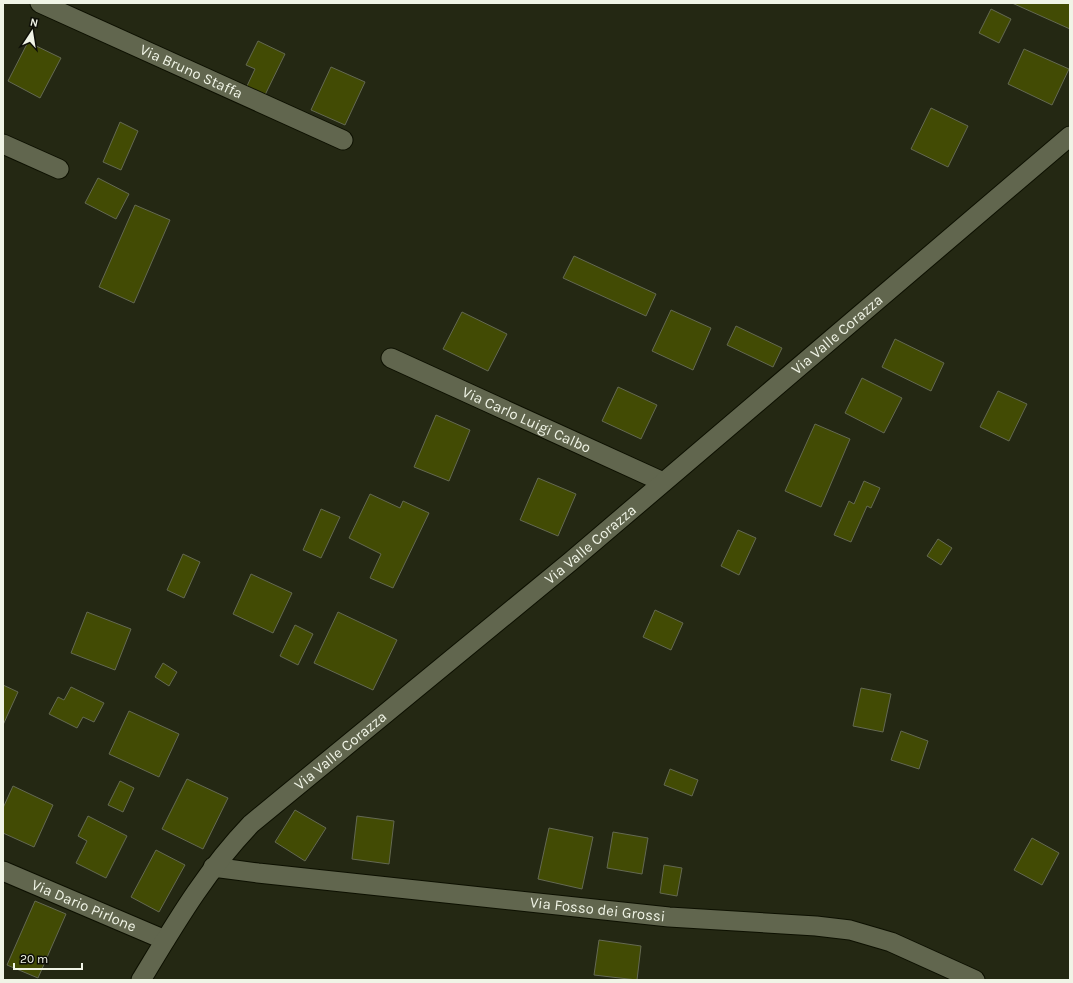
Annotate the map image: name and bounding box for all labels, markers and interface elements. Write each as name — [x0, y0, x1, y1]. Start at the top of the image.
north arrow — [12, 12, 52, 52]
text: N — [29, 16, 39, 30]
street label: Via Bruno Staffa — [137, 40, 246, 102]
street label: Via Valle Corazza — [788, 291, 886, 378]
street label: Via Carlo Luigi Calbo — [459, 383, 594, 457]
street label: Via Valle Corazza — [541, 501, 640, 588]
street label: Via Valle Corazza — [291, 707, 390, 794]
street label: Via Dario Pirlone — [29, 875, 139, 936]
street label: Via Fosso dei Grossi — [529, 893, 666, 926]
scale bar — [14, 945, 82, 971]
text: 20 m — [20, 952, 48, 966]

